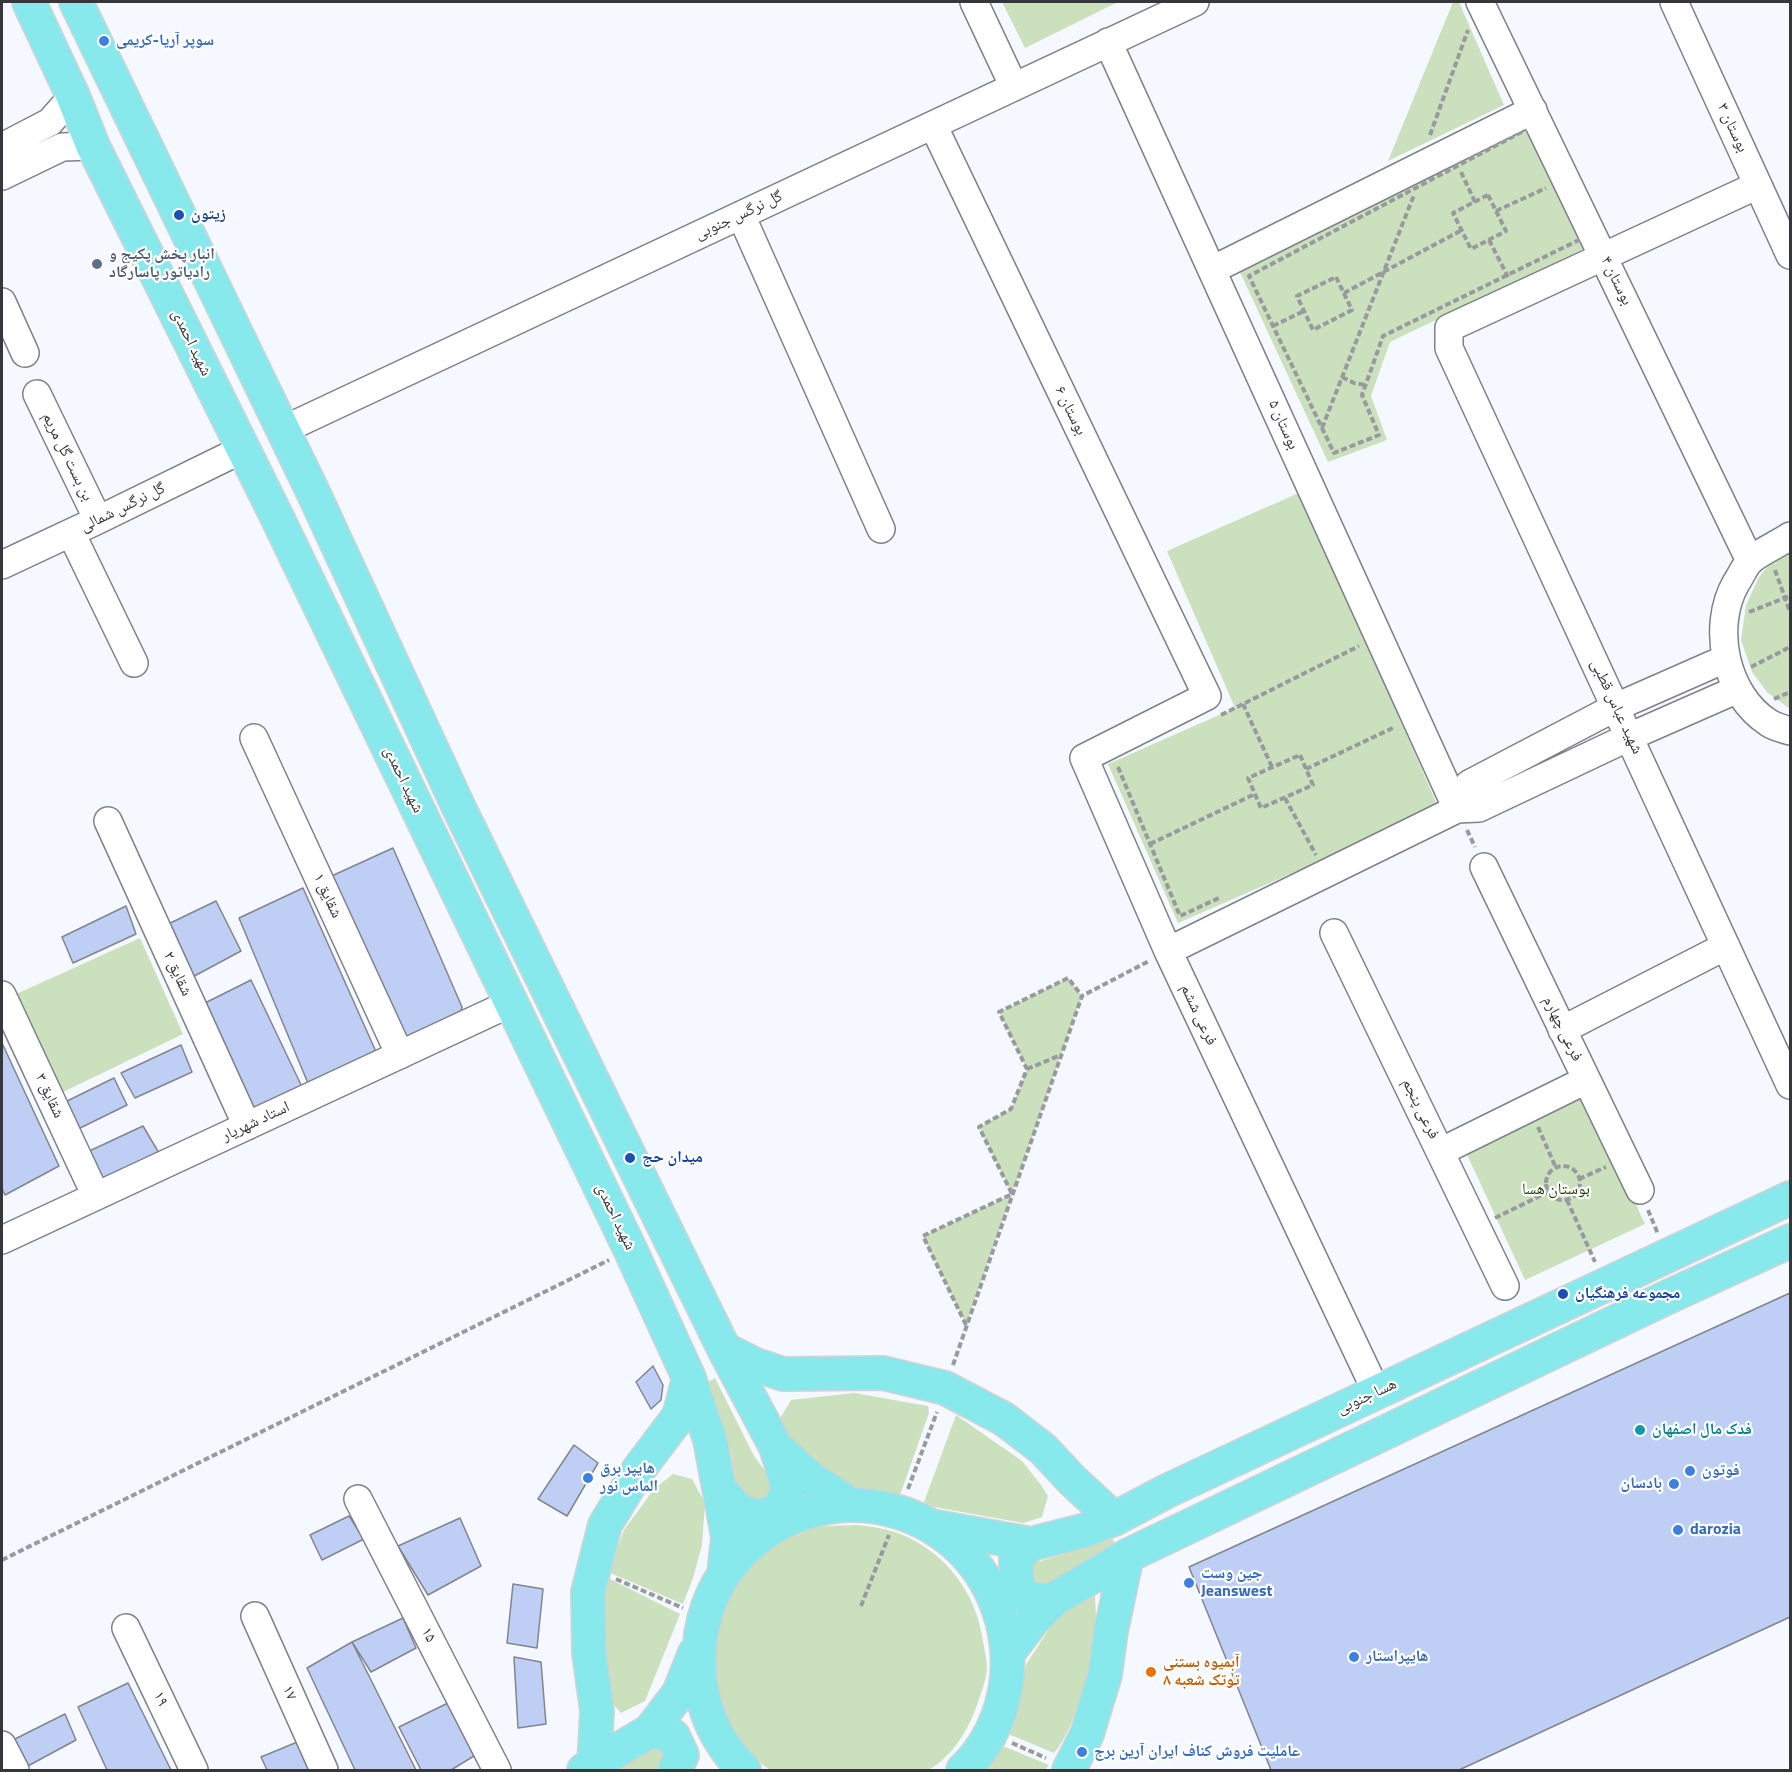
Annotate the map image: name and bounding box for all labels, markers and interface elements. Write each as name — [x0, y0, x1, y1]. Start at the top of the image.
place label: سوپر آریا-کریمی — [116, 31, 214, 51]
marker: سوپر آریا-کریمی — [97, 34, 111, 48]
street label: بوستان ۳ — [1712, 100, 1752, 156]
street label: گل نرگس جنوبی — [692, 187, 786, 245]
place label: زیتون — [191, 205, 226, 225]
marker: زیتون — [172, 208, 186, 222]
place label: انبار پخش پکیج و رادیاتور پاسارگاد — [109, 245, 215, 283]
street label: بوستان ۴ — [1596, 253, 1636, 309]
marker: انبار پخش پکیج و رادیاتور پاسارگاد — [90, 257, 104, 271]
street label: شهید احمدی — [167, 307, 215, 379]
street label: بوستان ۶ — [1050, 383, 1090, 439]
street label: بوستان ۵ — [1264, 397, 1302, 453]
street label: بن بست گل مریم — [37, 410, 97, 504]
street label: گل نرگس شمالی — [77, 479, 169, 537]
street label: شهید عباس قطبی — [1586, 657, 1646, 757]
street label: شهید احمدی — [379, 744, 427, 816]
street label: شقایق ۱ — [308, 871, 346, 921]
street label: شقایق ۲ — [158, 949, 196, 999]
street label: فرعی ششم — [1175, 981, 1221, 1049]
street label: فرعی چهارم — [1538, 993, 1586, 1065]
street label: شقایق ۳ — [30, 1071, 68, 1121]
street label: فرعی پنجم — [1397, 1076, 1443, 1142]
street label: استاد شهریار — [219, 1098, 293, 1146]
place label: میدان حج — [642, 1148, 703, 1168]
marker: میدان حج — [623, 1151, 637, 1165]
park label: بوستان هسا — [1522, 1180, 1590, 1200]
street label: شهید احمدی — [591, 1181, 639, 1253]
place label: مجموعه فرهنگیان — [1575, 1284, 1680, 1304]
marker: مجموعه فرهنگیان — [1556, 1287, 1570, 1301]
street label: هسا جنوبی — [1334, 1375, 1400, 1419]
place label: فدک مال اصفهان — [1652, 1420, 1752, 1440]
marker: فدک مال اصفهان — [1633, 1423, 1647, 1437]
place label: هایپر برق الماس نور — [600, 1459, 658, 1497]
place label: فوتون — [1702, 1461, 1740, 1481]
marker: فوتون — [1683, 1464, 1697, 1478]
marker: هایپر برق الماس نور — [581, 1471, 595, 1485]
place label: بادسان — [1621, 1474, 1662, 1494]
marker: بادسان — [1667, 1477, 1681, 1491]
place label: darozia — [1690, 1520, 1741, 1540]
marker: darozia — [1671, 1523, 1685, 1537]
place label: جین وست Jeanswest — [1201, 1564, 1272, 1602]
marker: جین وست Jeanswest — [1182, 1576, 1196, 1590]
street label: ۱۵ — [416, 1624, 440, 1646]
place label: هایپراستار — [1366, 1647, 1429, 1667]
marker: هایپراستار — [1347, 1650, 1361, 1664]
place label: آبمیوه بستنی توتک شعبه ۸ — [1163, 1653, 1239, 1691]
marker: آبمیوه بستنی توتک شعبه ۸ — [1144, 1665, 1158, 1679]
street label: ۱۷ — [277, 1683, 301, 1703]
street label: ۱۹ — [148, 1688, 172, 1710]
place label: عاملیت فروش کناف ایران آرین برج — [1094, 1742, 1300, 1762]
marker: عاملیت فروش کناف ایران آرین برج — [1075, 1745, 1089, 1759]

